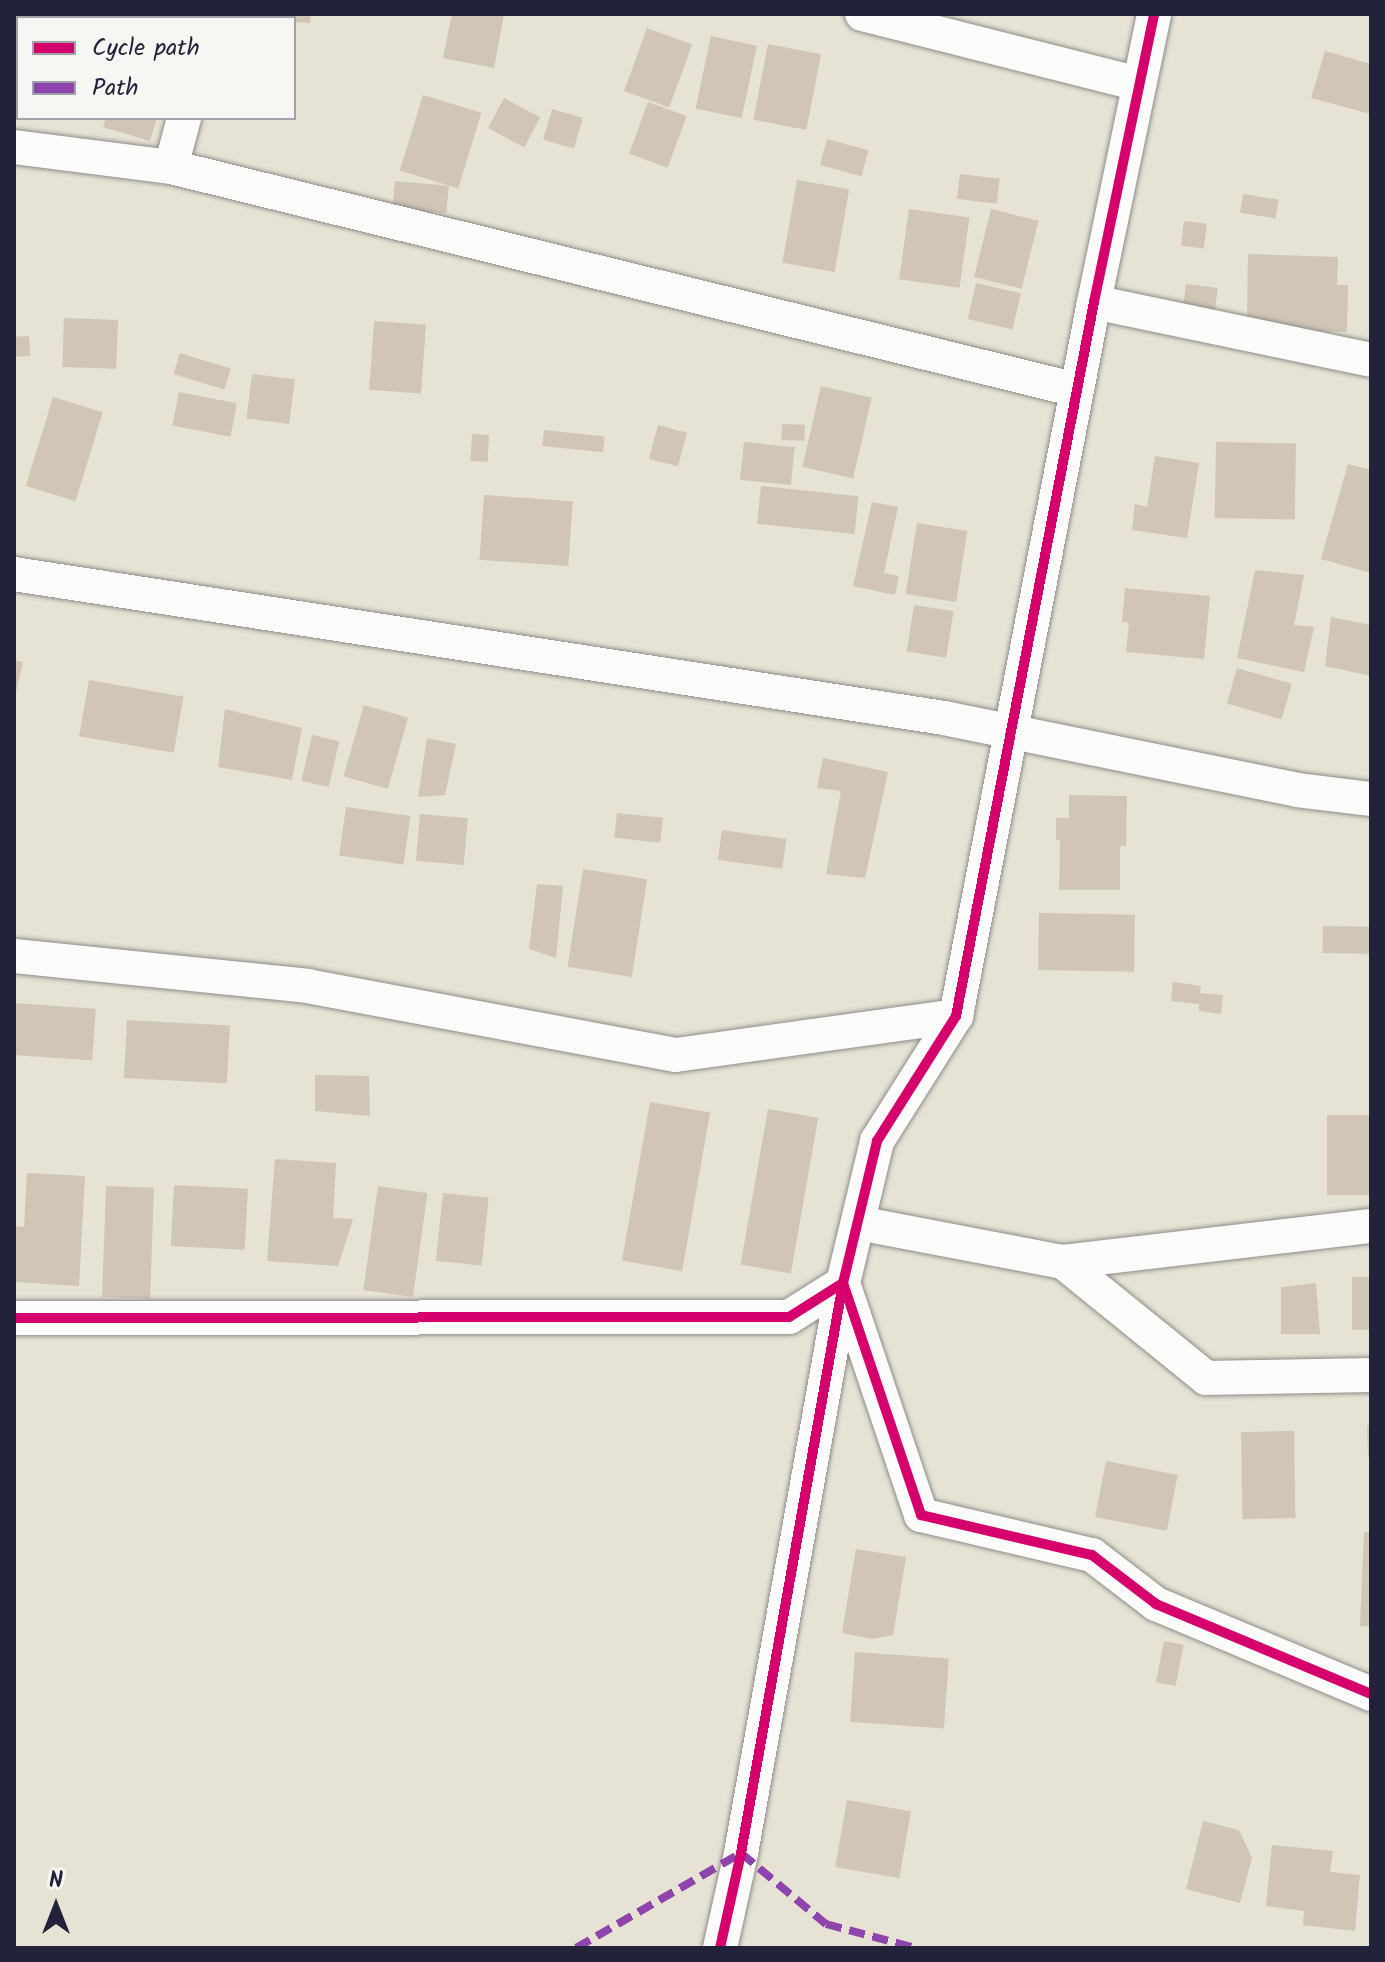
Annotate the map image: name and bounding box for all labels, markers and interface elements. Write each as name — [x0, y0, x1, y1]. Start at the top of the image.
legend — [16, 16, 296, 120]
text: Cycle path — [92, 29, 200, 68]
text: Path — [92, 69, 138, 108]
text: N — [49, 1864, 63, 1899]
north arrow — [16, 1866, 96, 1946]

